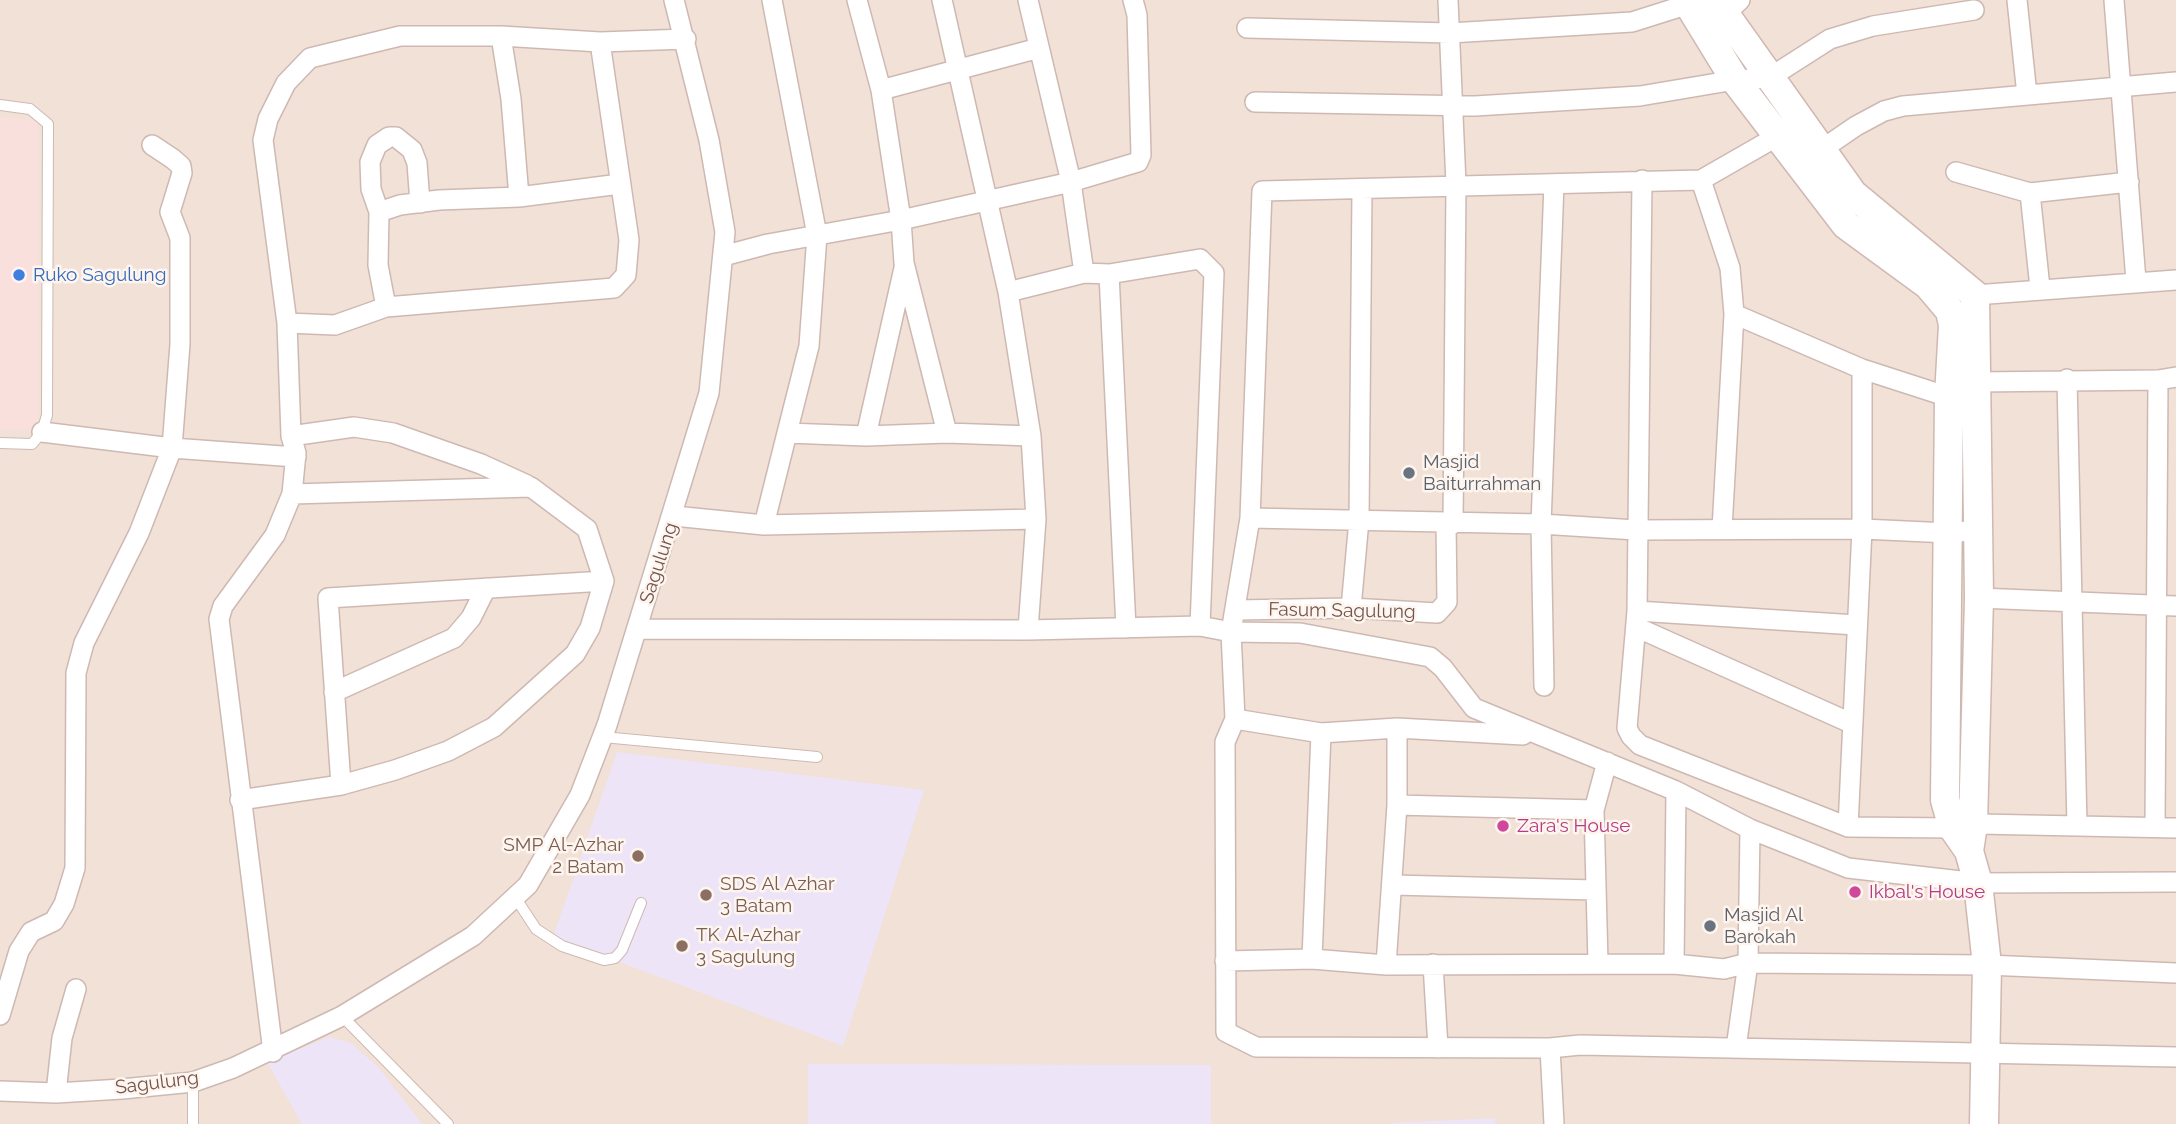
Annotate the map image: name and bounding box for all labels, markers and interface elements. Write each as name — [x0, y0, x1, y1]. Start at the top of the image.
place label: Ruko Sagulung — [33, 264, 166, 286]
marker: Ruko Sagulung — [11, 267, 27, 283]
place label: Masjid Baiturrahman — [1423, 451, 1541, 495]
marker: Masjid Baiturrahman — [1401, 465, 1417, 481]
street label: Sagulung — [635, 519, 683, 607]
street label: Fasum Sagulung — [1268, 598, 1416, 624]
place label: Zara's House — [1517, 815, 1630, 837]
marker: Zara's House — [1495, 818, 1511, 834]
place label: SMP Al-Azhar 2 Batam — [503, 834, 624, 878]
marker: SMP Al-Azhar 2 Batam — [630, 848, 646, 864]
place label: SDS Al Azhar 3 Batam — [720, 873, 835, 917]
place label: Ikbal's House — [1869, 881, 1985, 903]
marker: Ikbal's House — [1847, 884, 1863, 900]
marker: SDS Al Azhar 3 Batam — [698, 887, 714, 903]
place label: Masjid Al Barokah — [1724, 904, 1803, 948]
marker: Masjid Al Barokah — [1702, 918, 1718, 934]
place label: TK Al-Azhar 3 Sagulung — [696, 924, 801, 968]
marker: TK Al-Azhar 3 Sagulung — [674, 938, 690, 954]
street label: Sagulung — [114, 1067, 200, 1099]

